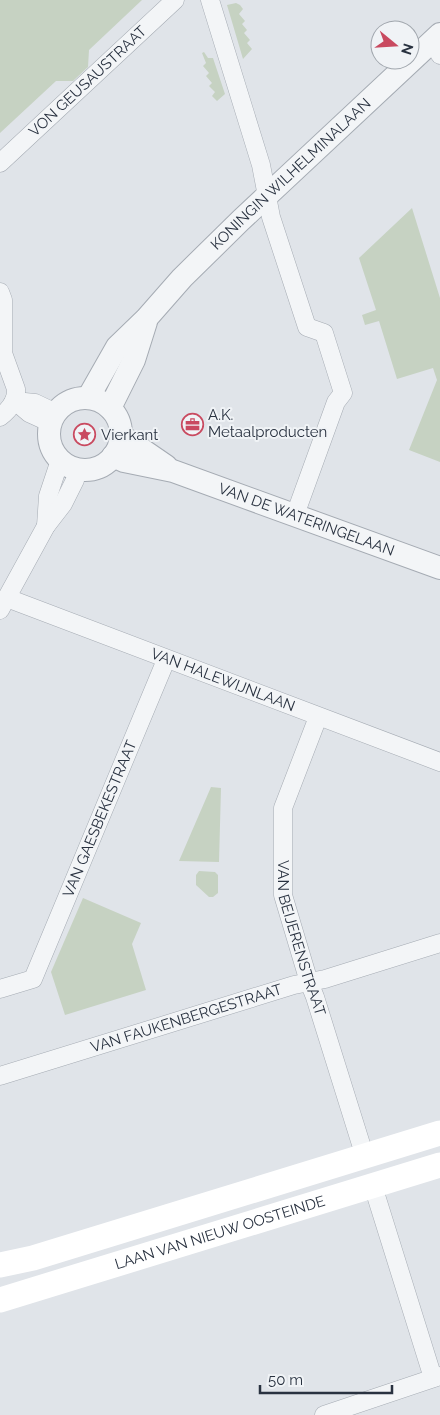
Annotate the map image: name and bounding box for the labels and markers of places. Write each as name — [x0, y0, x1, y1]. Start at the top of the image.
place label: A.K. Metaalproducten — [208, 406, 327, 441]
office icon: A.K. Metaalproducten — [180, 412, 204, 436]
place icon: Vierkant — [73, 423, 97, 447]
place label: Vierkant — [101, 426, 158, 444]

